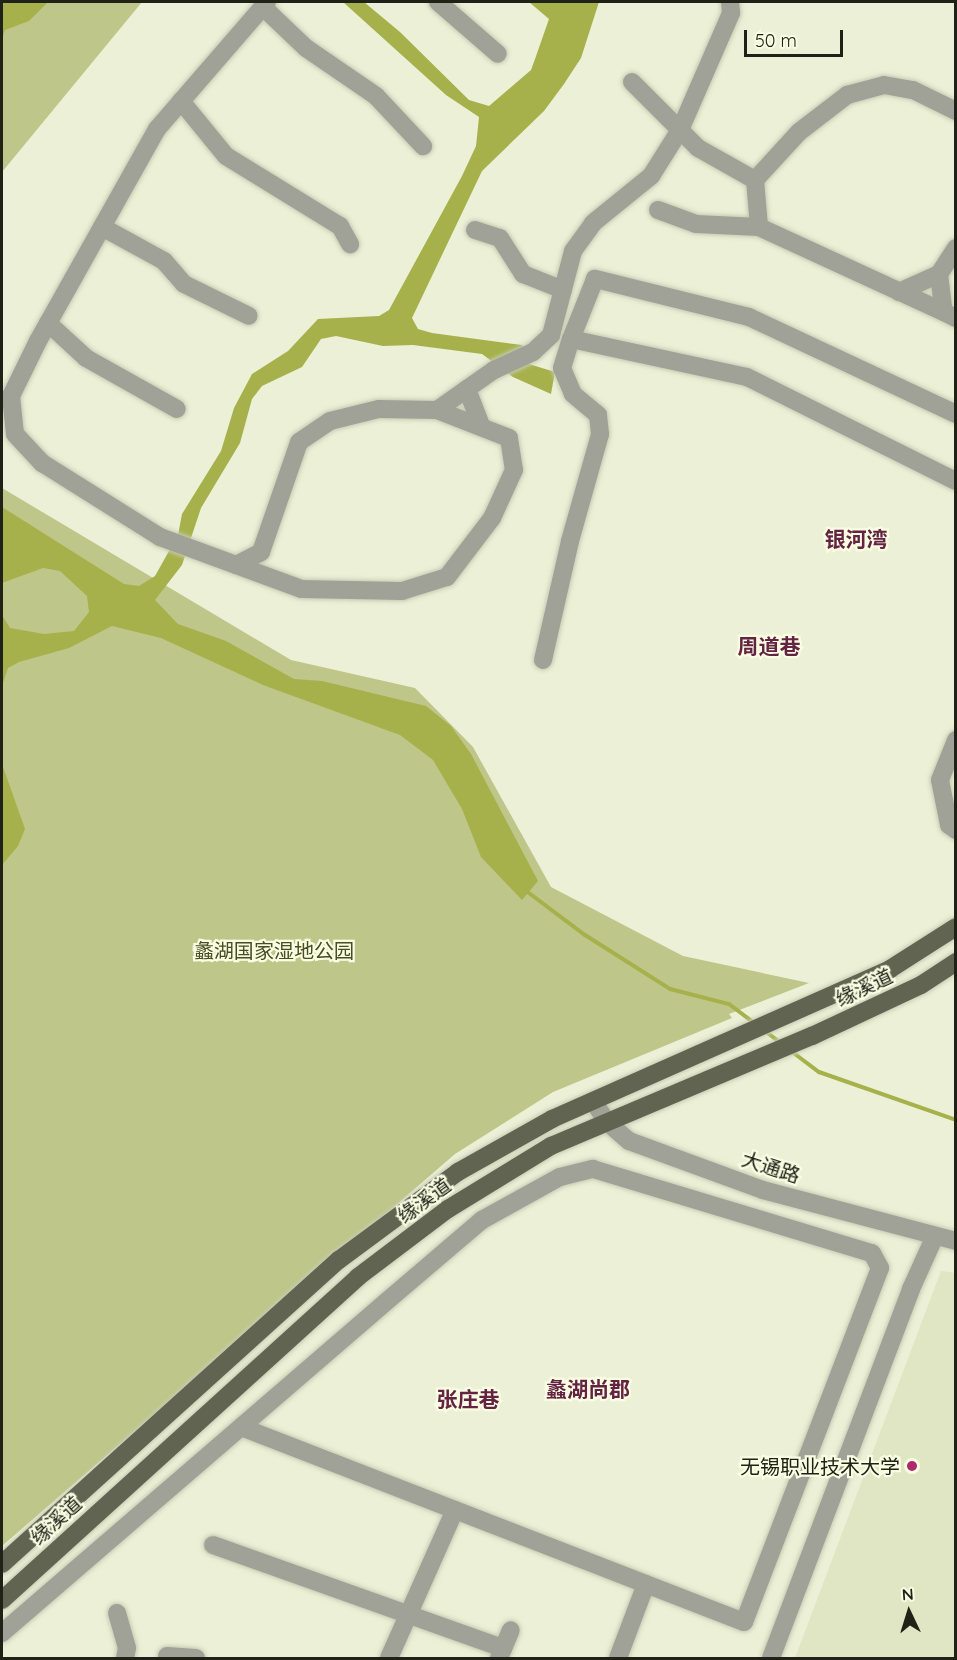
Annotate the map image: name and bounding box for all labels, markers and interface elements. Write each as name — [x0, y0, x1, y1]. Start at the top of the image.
scale bar — [747, 18, 846, 56]
text: 50 m — [755, 29, 797, 52]
district label: 银河湾 — [825, 526, 887, 552]
district label: 周道巷 — [738, 633, 800, 659]
park label: 蠡湖国家湿地公园 — [194, 938, 354, 962]
street label: 缘溪道 — [832, 963, 896, 1011]
street label: 大通路 — [739, 1146, 803, 1188]
street label: 缘溪道 — [393, 1173, 455, 1227]
district label: 蠡湖尚郡 — [546, 1376, 630, 1402]
district label: 张庄巷 — [437, 1386, 499, 1412]
place label: 无锡职业技术大学 — [740, 1454, 900, 1478]
marker: 无锡职业技术大学 — [905, 1459, 919, 1473]
street label: 缘溪道 — [26, 1491, 86, 1549]
north arrow — [879, 1582, 939, 1642]
text: N — [901, 1584, 914, 1604]

